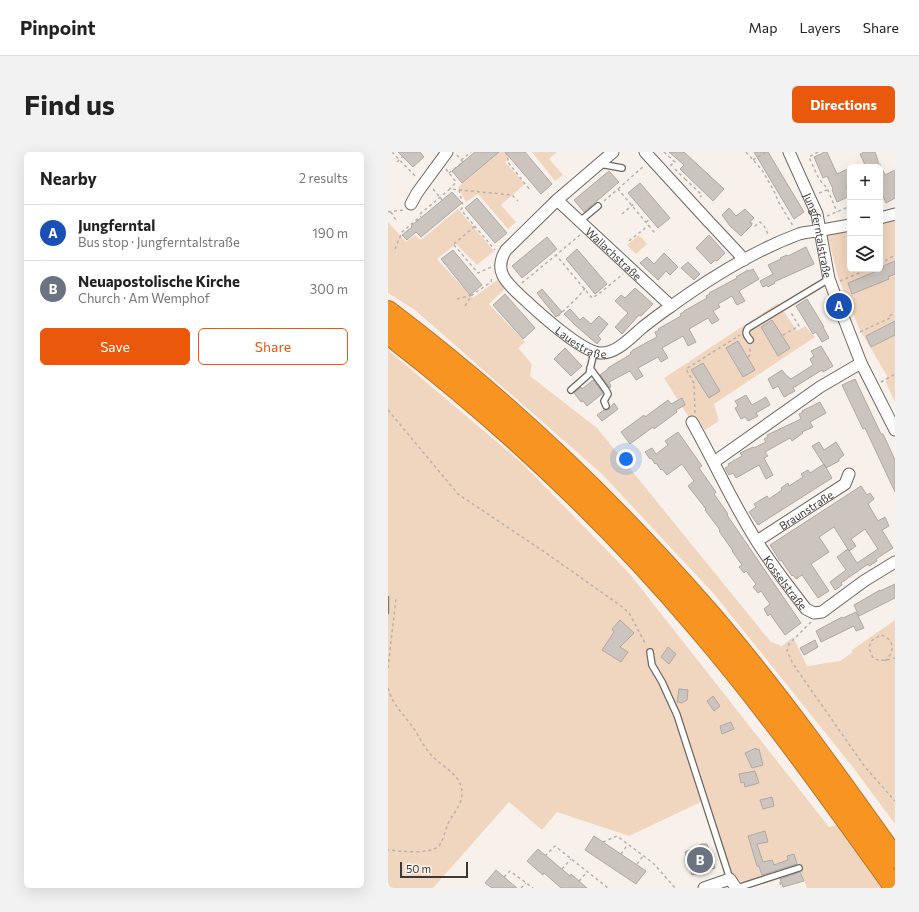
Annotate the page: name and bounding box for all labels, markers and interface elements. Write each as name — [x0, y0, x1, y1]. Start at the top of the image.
text: Pinpoint — [20, 16, 96, 39]
text: Map — [749, 19, 777, 36]
text: Layers — [799, 19, 841, 36]
text: Share — [863, 19, 899, 36]
button: Directions — [792, 86, 895, 123]
text: Find us — [24, 87, 115, 121]
map controls — [847, 164, 883, 272]
button: + — [847, 164, 883, 200]
text: Nearby — [40, 168, 97, 189]
text: 2 results — [299, 170, 348, 186]
street label: Jungferntalstraße — [801, 191, 835, 279]
button: − — [847, 200, 883, 236]
text: Jungferntal — [78, 216, 155, 234]
street label: Wallachstraße — [583, 224, 645, 282]
text: A — [48, 225, 58, 241]
text: 190 m — [312, 225, 348, 241]
text: Bus stop · Jungferntalstraße — [78, 234, 240, 250]
button: layers — [847, 236, 883, 272]
text: Neuapostolische Kirche — [78, 272, 240, 290]
text: B — [49, 281, 57, 297]
text: 300 m — [310, 281, 348, 297]
text: Church · Am Wemphof — [78, 290, 210, 306]
pin: A — [826, 291, 852, 321]
street label: Lauestraße — [553, 323, 607, 360]
button: Save — [40, 328, 190, 365]
button: Share — [198, 328, 348, 365]
your location — [616, 449, 636, 469]
street label: Braunstraße — [776, 487, 835, 532]
street label: Kosselstraße — [761, 553, 810, 612]
pin: B — [687, 845, 713, 875]
scale bar — [400, 860, 468, 879]
text: 50 m — [406, 862, 431, 875]

